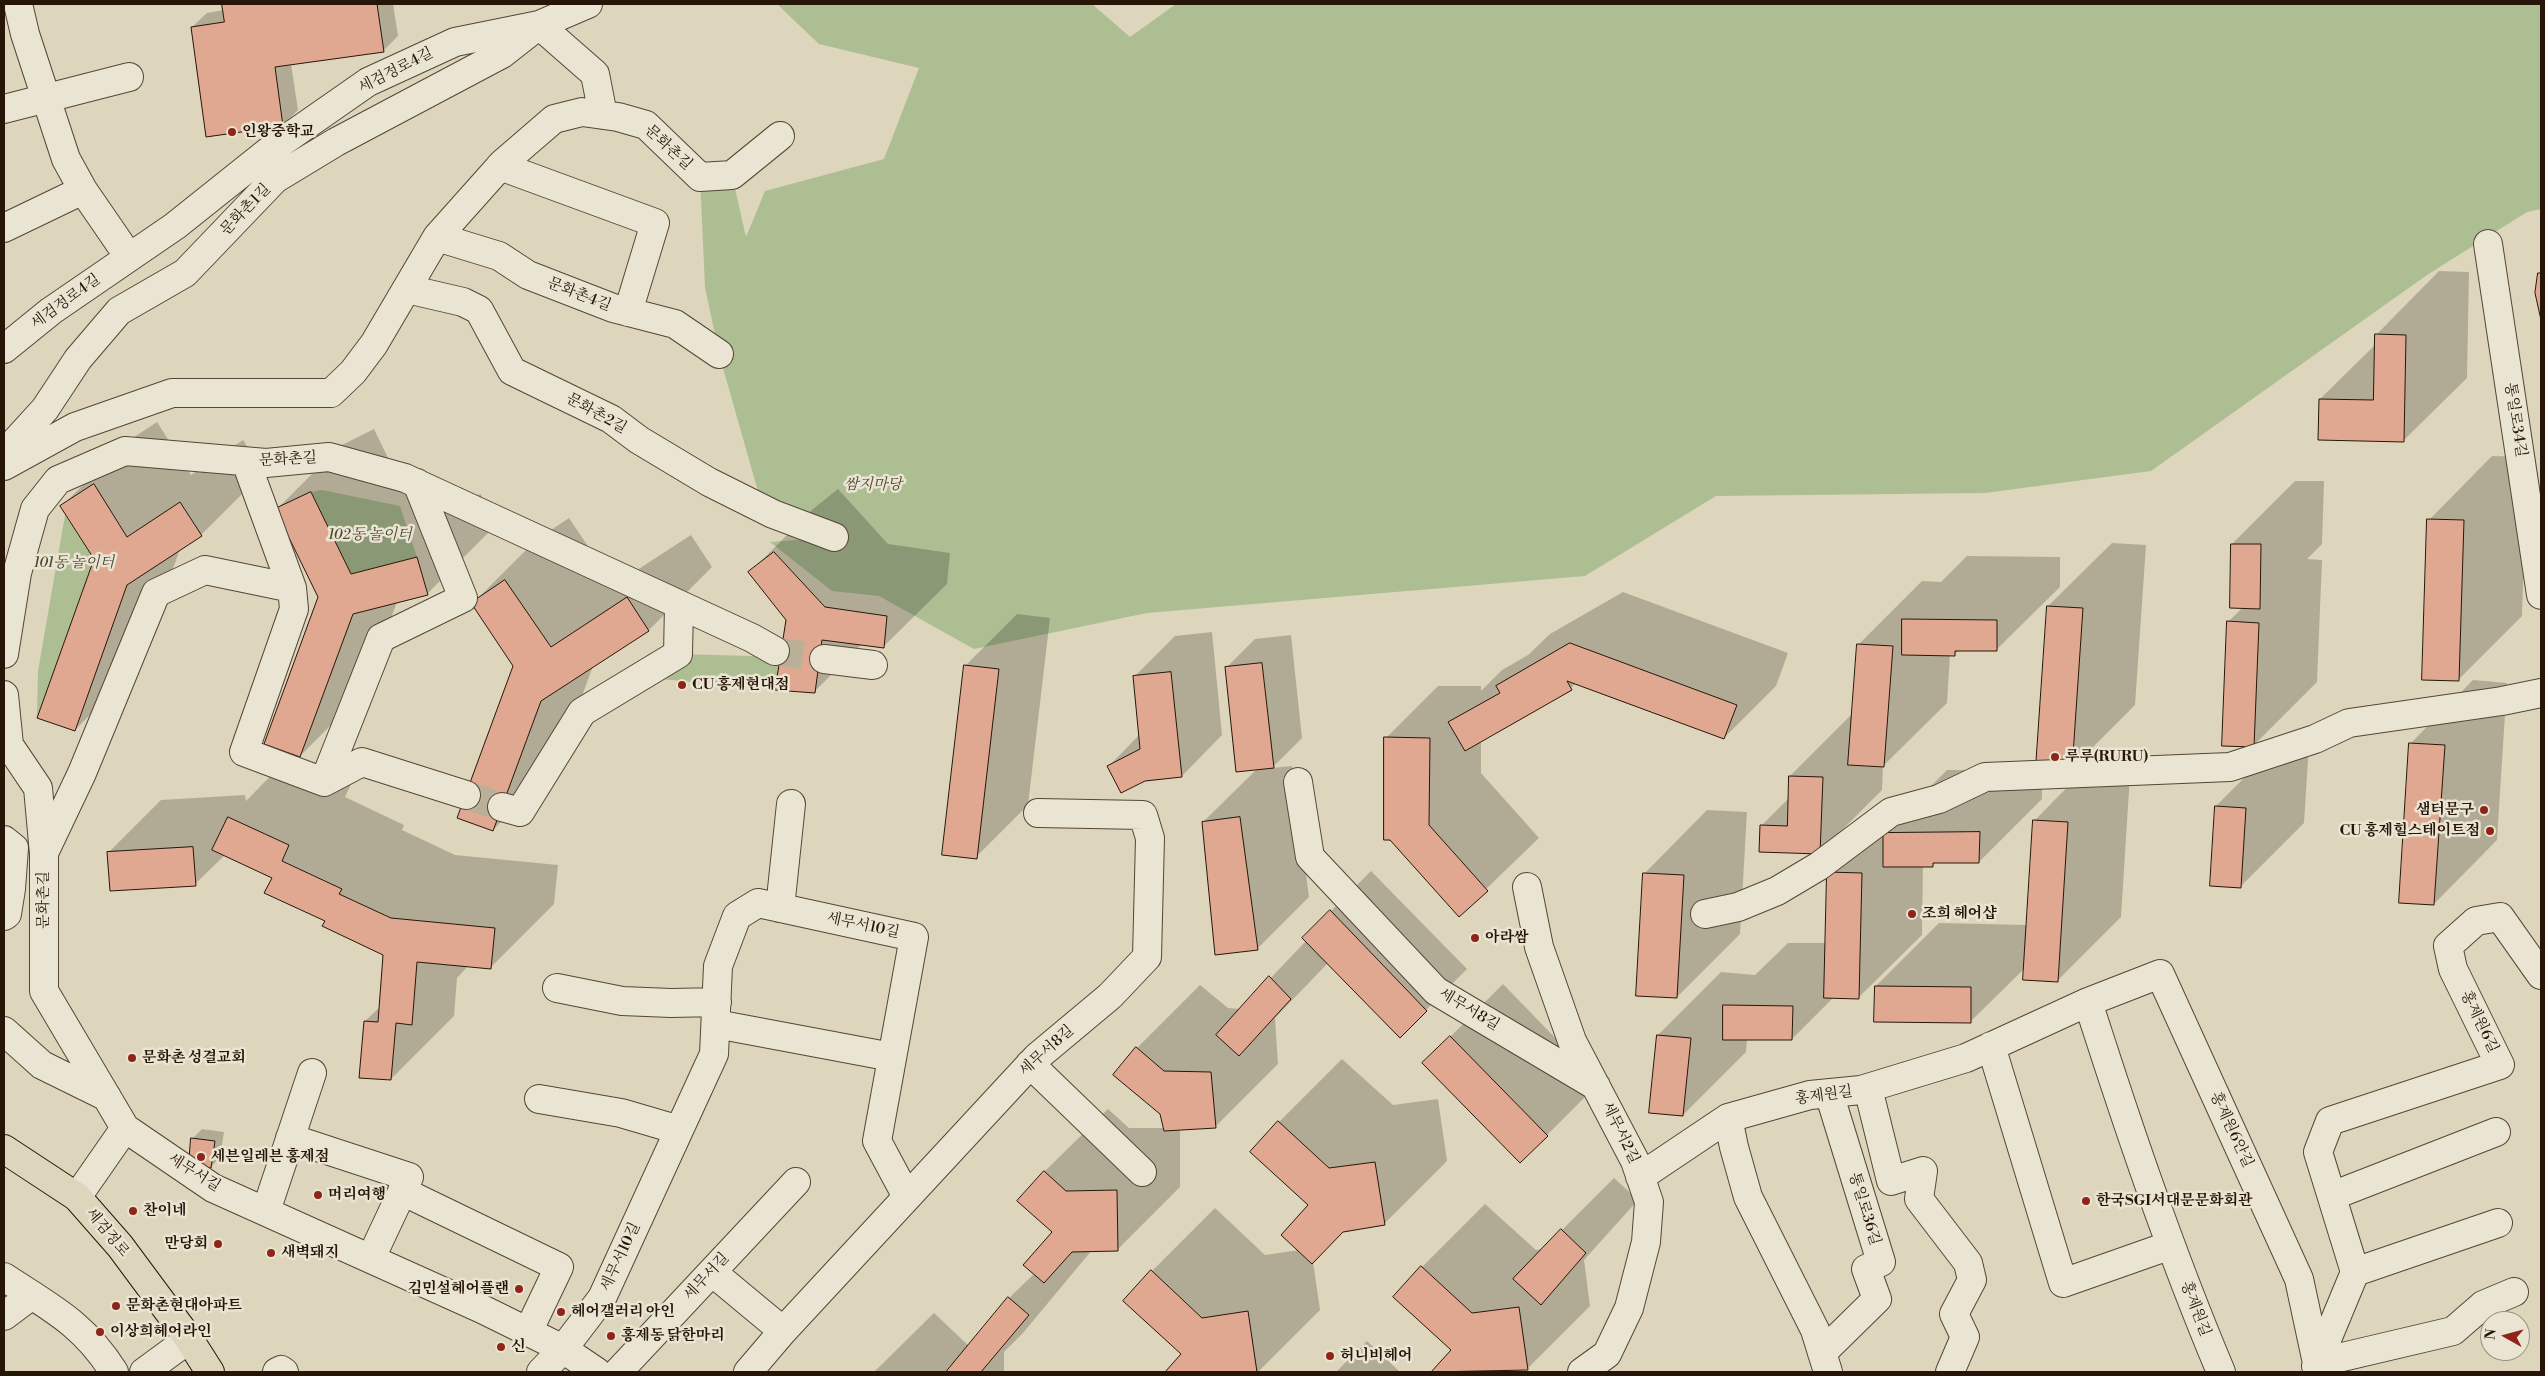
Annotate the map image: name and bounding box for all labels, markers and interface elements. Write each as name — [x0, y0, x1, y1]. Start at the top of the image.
street label: 세검정로4길 — [356, 45, 436, 97]
street label: 문화촌길 — [641, 122, 695, 174]
place label: 인왕중학교 — [242, 123, 314, 141]
marker: 인왕중학교 — [226, 126, 238, 138]
street label: 문화촌1길 — [217, 181, 275, 239]
street label: 세검정로4길 — [28, 271, 104, 333]
street label: 문화촌4길 — [545, 275, 613, 315]
street label: 통일로34길 — [2500, 381, 2530, 459]
street label: 문화촌2길 — [563, 390, 629, 438]
street label: 문화촌길 — [259, 449, 317, 471]
park label: 쌈지마당 — [844, 476, 902, 494]
park label: 102동 놀이터 — [328, 526, 412, 544]
park label: 101동 놀이터 — [34, 554, 114, 572]
place label: CU 홍제현대점 — [692, 676, 789, 694]
marker: CU 홍제현대점 — [676, 679, 688, 691]
place label: 루루(RURU) — [2065, 748, 2148, 766]
marker: 루루(RURU) — [2049, 751, 2061, 763]
place label: 샘터문구 — [2416, 801, 2474, 819]
marker: 샘터문구 — [2478, 804, 2490, 816]
place label: CU 홍제힐스테이트점 — [2339, 822, 2480, 840]
marker: CU 홍제힐스테이트점 — [2484, 825, 2496, 837]
street label: 문화촌길 — [35, 871, 53, 929]
place label: 조희 헤어샵 — [1922, 905, 1997, 923]
marker: 조희 헤어샵 — [1906, 908, 1918, 920]
street label: 세무서10길 — [825, 910, 901, 942]
place label: 아라쌈 — [1485, 929, 1528, 947]
marker: 아라쌈 — [1469, 932, 1481, 944]
street label: 세무서8길 — [1436, 985, 1502, 1035]
street label: 홍제원6길 — [2456, 988, 2502, 1056]
street label: 세무서8길 — [1016, 1022, 1078, 1080]
place label: 문화촌 성결교회 — [142, 1049, 246, 1067]
marker: 문화촌 성결교회 — [126, 1052, 138, 1064]
street label: 홍제원길 — [1794, 1083, 1854, 1109]
street label: 홍제원6안길 — [2206, 1089, 2256, 1171]
street label: 세무서2길 — [1597, 1099, 1643, 1167]
place label: 세븐일레븐 홍제점 — [211, 1148, 329, 1166]
street label: 세무서길 — [165, 1150, 223, 1196]
marker: 세븐일레븐 홍제점 — [195, 1151, 207, 1163]
street label: 통일로36길 — [1844, 1170, 1884, 1248]
place label: 머리여행 — [328, 1186, 386, 1204]
marker: 머리여행 — [312, 1189, 324, 1201]
place label: 한국SGI서대문문화회관 — [2096, 1192, 2253, 1210]
marker: 한국SGI서대문문화회관 — [2080, 1195, 2092, 1207]
place label: 찬이네 — [143, 1202, 186, 1220]
street label: 세검정로 — [81, 1205, 133, 1261]
marker: 찬이네 — [127, 1205, 139, 1217]
street label: 세무서10길 — [597, 1220, 645, 1294]
place label: 만당회 — [165, 1235, 208, 1253]
marker: 만당회 — [212, 1238, 224, 1250]
place label: 새벽돼지 — [281, 1244, 339, 1262]
marker: 새벽돼지 — [265, 1247, 277, 1259]
street label: 세무서길 — [681, 1250, 733, 1304]
street label: 홍제원길 — [2176, 1279, 2214, 1339]
place label: 김민설헤어플랜 — [408, 1280, 509, 1298]
marker: 김민설헤어플랜 — [513, 1283, 525, 1295]
place label: 문화촌현대아파트 — [126, 1297, 242, 1315]
marker: 문화촌현대아파트 — [110, 1300, 122, 1312]
place label: 헤어갤러리 아인 — [571, 1303, 675, 1321]
marker: 헤어갤러리 아인 — [555, 1306, 567, 1318]
north arrow — [2480, 1311, 2530, 1361]
place label: 이상희헤어라인 — [110, 1323, 211, 1341]
marker: 이상희헤어라인 — [94, 1326, 106, 1338]
place label: 홍제동 닭한마리 — [621, 1327, 725, 1345]
text: N — [2481, 1328, 2501, 1341]
marker: 홍제동 닭한마리 — [605, 1330, 617, 1342]
place label: 신 — [511, 1338, 525, 1356]
marker: 신 — [495, 1341, 507, 1353]
place label: 허니비헤어 — [1340, 1347, 1412, 1365]
marker: 허니비헤어 — [1324, 1350, 1336, 1362]

